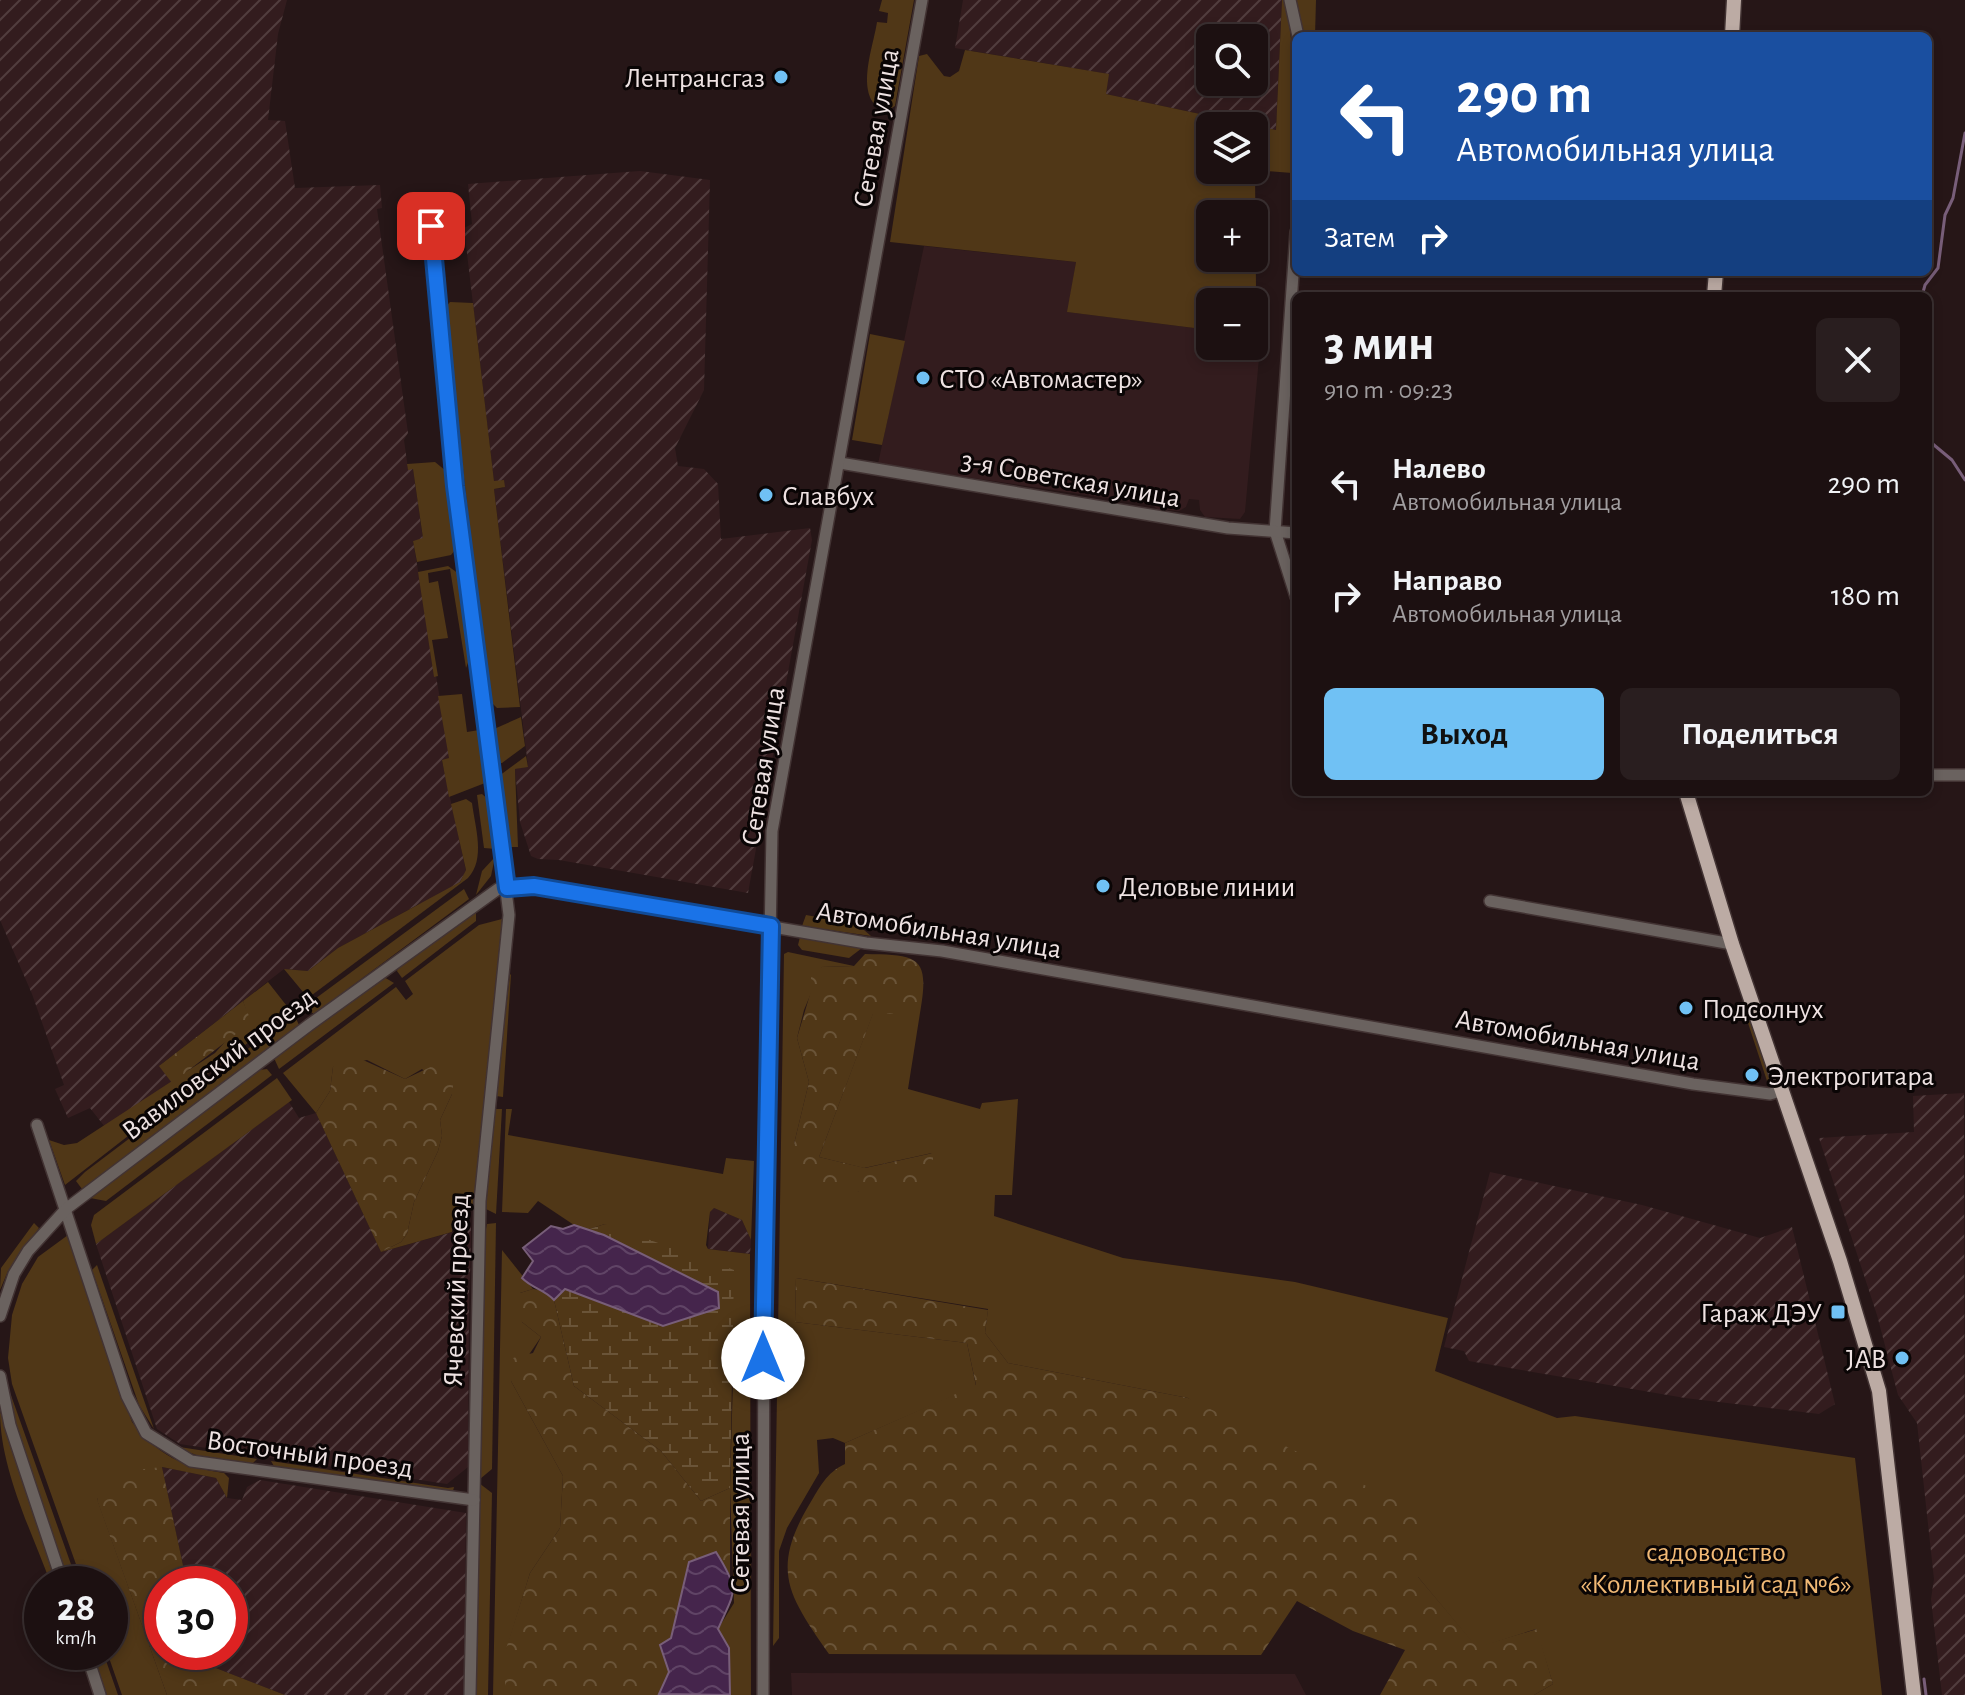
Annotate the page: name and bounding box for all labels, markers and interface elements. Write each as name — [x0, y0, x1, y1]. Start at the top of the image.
map controls — [1196, 24, 1268, 360]
button: search — [1196, 24, 1268, 96]
street label: Сетевая улица — [849, 47, 905, 210]
icon: left — [1324, 64, 1428, 168]
place label: Лентрансгаз — [625, 65, 765, 93]
text: 290 m — [1456, 67, 1592, 123]
marker: Лентрансгаз — [772, 68, 790, 86]
button: layers — [1196, 112, 1268, 184]
text: Автомобильная улица — [1456, 132, 1775, 168]
pin — [397, 192, 465, 260]
button: + — [1196, 200, 1268, 272]
icon: arrive — [409, 204, 453, 248]
icon: right — [1411, 216, 1455, 260]
text: Затем — [1324, 223, 1395, 253]
button: − — [1196, 288, 1268, 360]
button: close — [1816, 318, 1900, 402]
text: 3 мин — [1324, 321, 1434, 369]
place label: СТО «Автомастер» — [939, 366, 1143, 394]
marker: СТО «Автомастер» — [914, 369, 932, 387]
text: 910 m · 09:23 — [1324, 377, 1453, 403]
street label: 3-я Советская улица — [959, 447, 1183, 513]
text: Налево — [1392, 454, 1486, 484]
icon: left — [1324, 462, 1368, 506]
text: 290 m — [1827, 469, 1900, 499]
place label: Славбух — [782, 483, 874, 511]
marker: Славбух — [757, 486, 775, 504]
text: Автомобильная улица — [1392, 489, 1622, 515]
text: Направо — [1392, 566, 1502, 596]
icon: right — [1324, 574, 1368, 618]
text: 180 m — [1831, 581, 1900, 611]
text: Автомобильная улица — [1392, 601, 1622, 627]
street label: Сетевая улица — [738, 685, 790, 848]
button: Выход — [1324, 688, 1604, 780]
button: Поделиться — [1620, 688, 1900, 780]
place label: Деловые линии — [1119, 874, 1295, 902]
marker: Деловые линии — [1094, 877, 1112, 895]
street label: Автомобильная улица — [814, 898, 1063, 964]
street label: Вавиловский проезд — [117, 983, 321, 1146]
place label: Подсолнух — [1702, 996, 1824, 1024]
marker: Подсолнух — [1677, 999, 1695, 1017]
street label: Автомобильная улица — [1453, 1006, 1702, 1076]
place label: Электрогитара — [1768, 1063, 1934, 1091]
marker: Электрогитара — [1743, 1066, 1761, 1084]
street label: Ячевский проезд — [440, 1193, 474, 1387]
place label: Гараж ДЭУ — [1700, 1300, 1822, 1328]
marker: Гараж ДЭУ — [1829, 1303, 1847, 1321]
position arrow — [721, 1316, 805, 1400]
place label: JAB — [1846, 1346, 1886, 1374]
marker: JAB — [1893, 1349, 1911, 1367]
street label: Восточный проезд — [205, 1427, 415, 1483]
street label: Сетевая улица — [727, 1433, 755, 1593]
park label: садоводство «Коллективный сад №6» — [1580, 1539, 1852, 1599]
speed limit sign: 30 — [144, 1566, 248, 1670]
text: 28 — [57, 1588, 95, 1628]
text: km/h — [55, 1628, 97, 1648]

